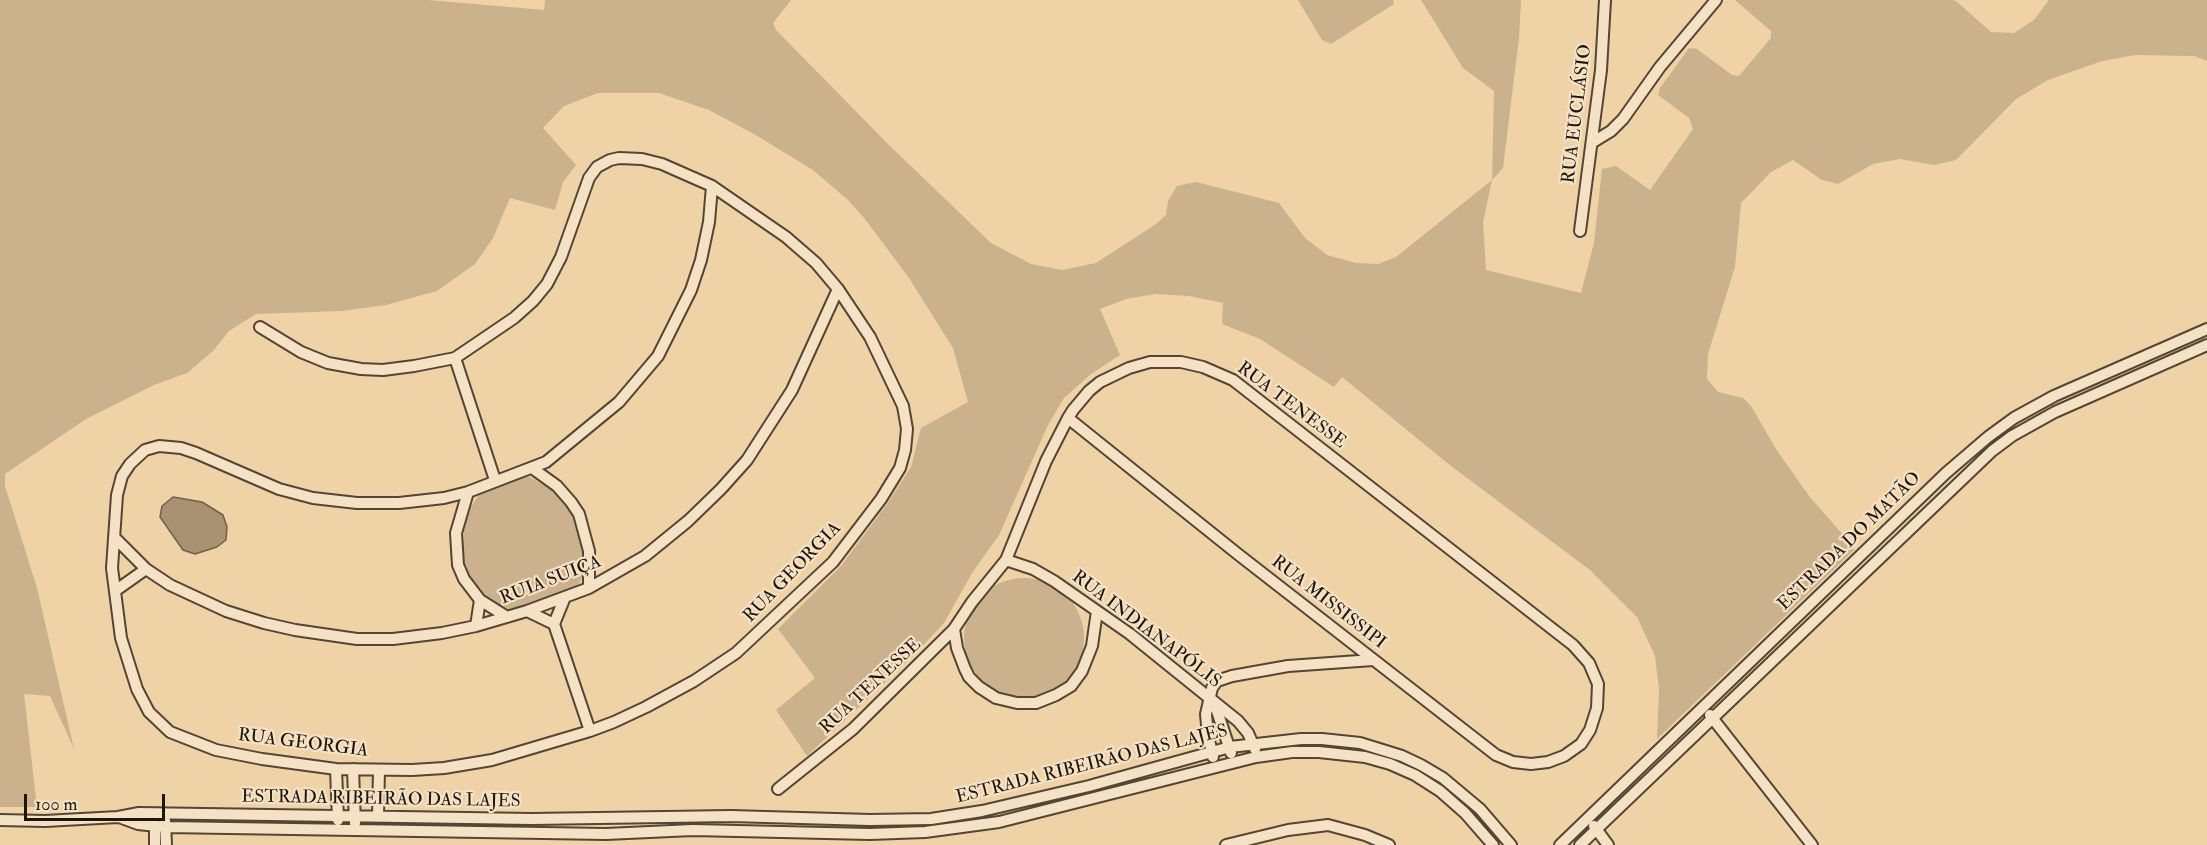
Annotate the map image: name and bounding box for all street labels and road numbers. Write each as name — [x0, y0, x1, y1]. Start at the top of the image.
street label: RUA EUCLÁSIO — [1559, 43, 1597, 185]
street label: RUA TENESSE — [1232, 358, 1350, 454]
street label: ESTRADA DO MATÃO — [1774, 468, 1926, 616]
street label: RUA GEORGIA — [740, 518, 846, 628]
street label: RUIA SUIÇA — [497, 552, 605, 610]
street label: RUA MISSISSIPI — [1266, 552, 1390, 654]
street label: RUA INDIANAPÓLIS — [1067, 567, 1225, 693]
street label: RUA TENESSE — [816, 635, 926, 739]
street label: ESTRADA RIBEIRÃO DAS LAJES — [954, 721, 1230, 809]
street label: RUA GEORGIA — [237, 725, 369, 763]
street label: ESTRADA RIBEIRÃO DAS LAJES — [241, 787, 521, 813]

